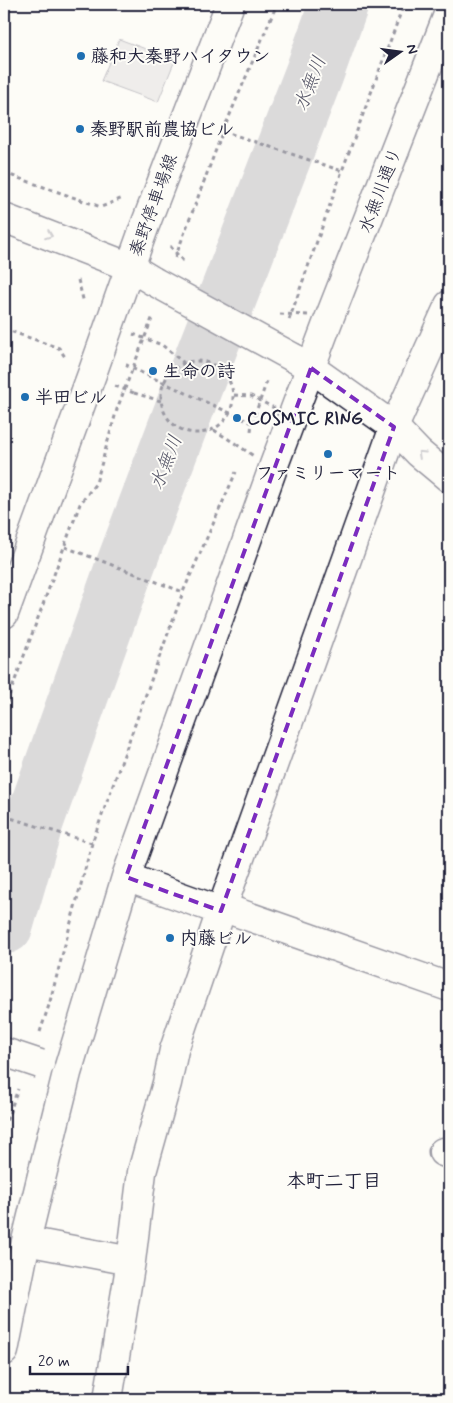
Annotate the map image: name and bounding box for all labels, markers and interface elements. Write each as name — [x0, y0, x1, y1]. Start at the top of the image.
north arrow — [376, 28, 426, 78]
text: N — [402, 42, 422, 56]
place label: 藤和大秦野ハイタウン — [91, 45, 270, 69]
marker: 藤和大秦野ハイタウン — [75, 50, 87, 62]
water label: 水無川 — [289, 52, 332, 115]
place label: 秦野駅前農協ビル — [90, 118, 234, 142]
marker: 秦野駅前農協ビル — [74, 123, 86, 135]
street label: 水無川通り — [354, 144, 408, 237]
street label: 秦野停車場線 — [124, 150, 184, 260]
one-way arrow — [45, 229, 53, 239]
place label: 生命の詩 — [163, 360, 236, 384]
marker: 生命の詩 — [147, 365, 159, 377]
place label: 半田ビル — [35, 386, 107, 410]
marker: 半田ビル — [19, 391, 31, 403]
place label: COSMIC RING — [247, 407, 363, 431]
marker: COSMIC RING — [231, 412, 243, 424]
water label: 水無川 — [145, 431, 188, 494]
marker: ファミリーマート — [322, 448, 334, 460]
one-way arrow — [417, 451, 426, 460]
place label: ファミリーマート — [256, 462, 400, 486]
place label: 内藤ビル — [180, 927, 252, 951]
marker: 内藤ビル — [164, 932, 176, 944]
district label: 本町二丁目 — [286, 1169, 382, 1194]
scale bar — [30, 1343, 128, 1375]
text: 20 m — [38, 1352, 70, 1372]

